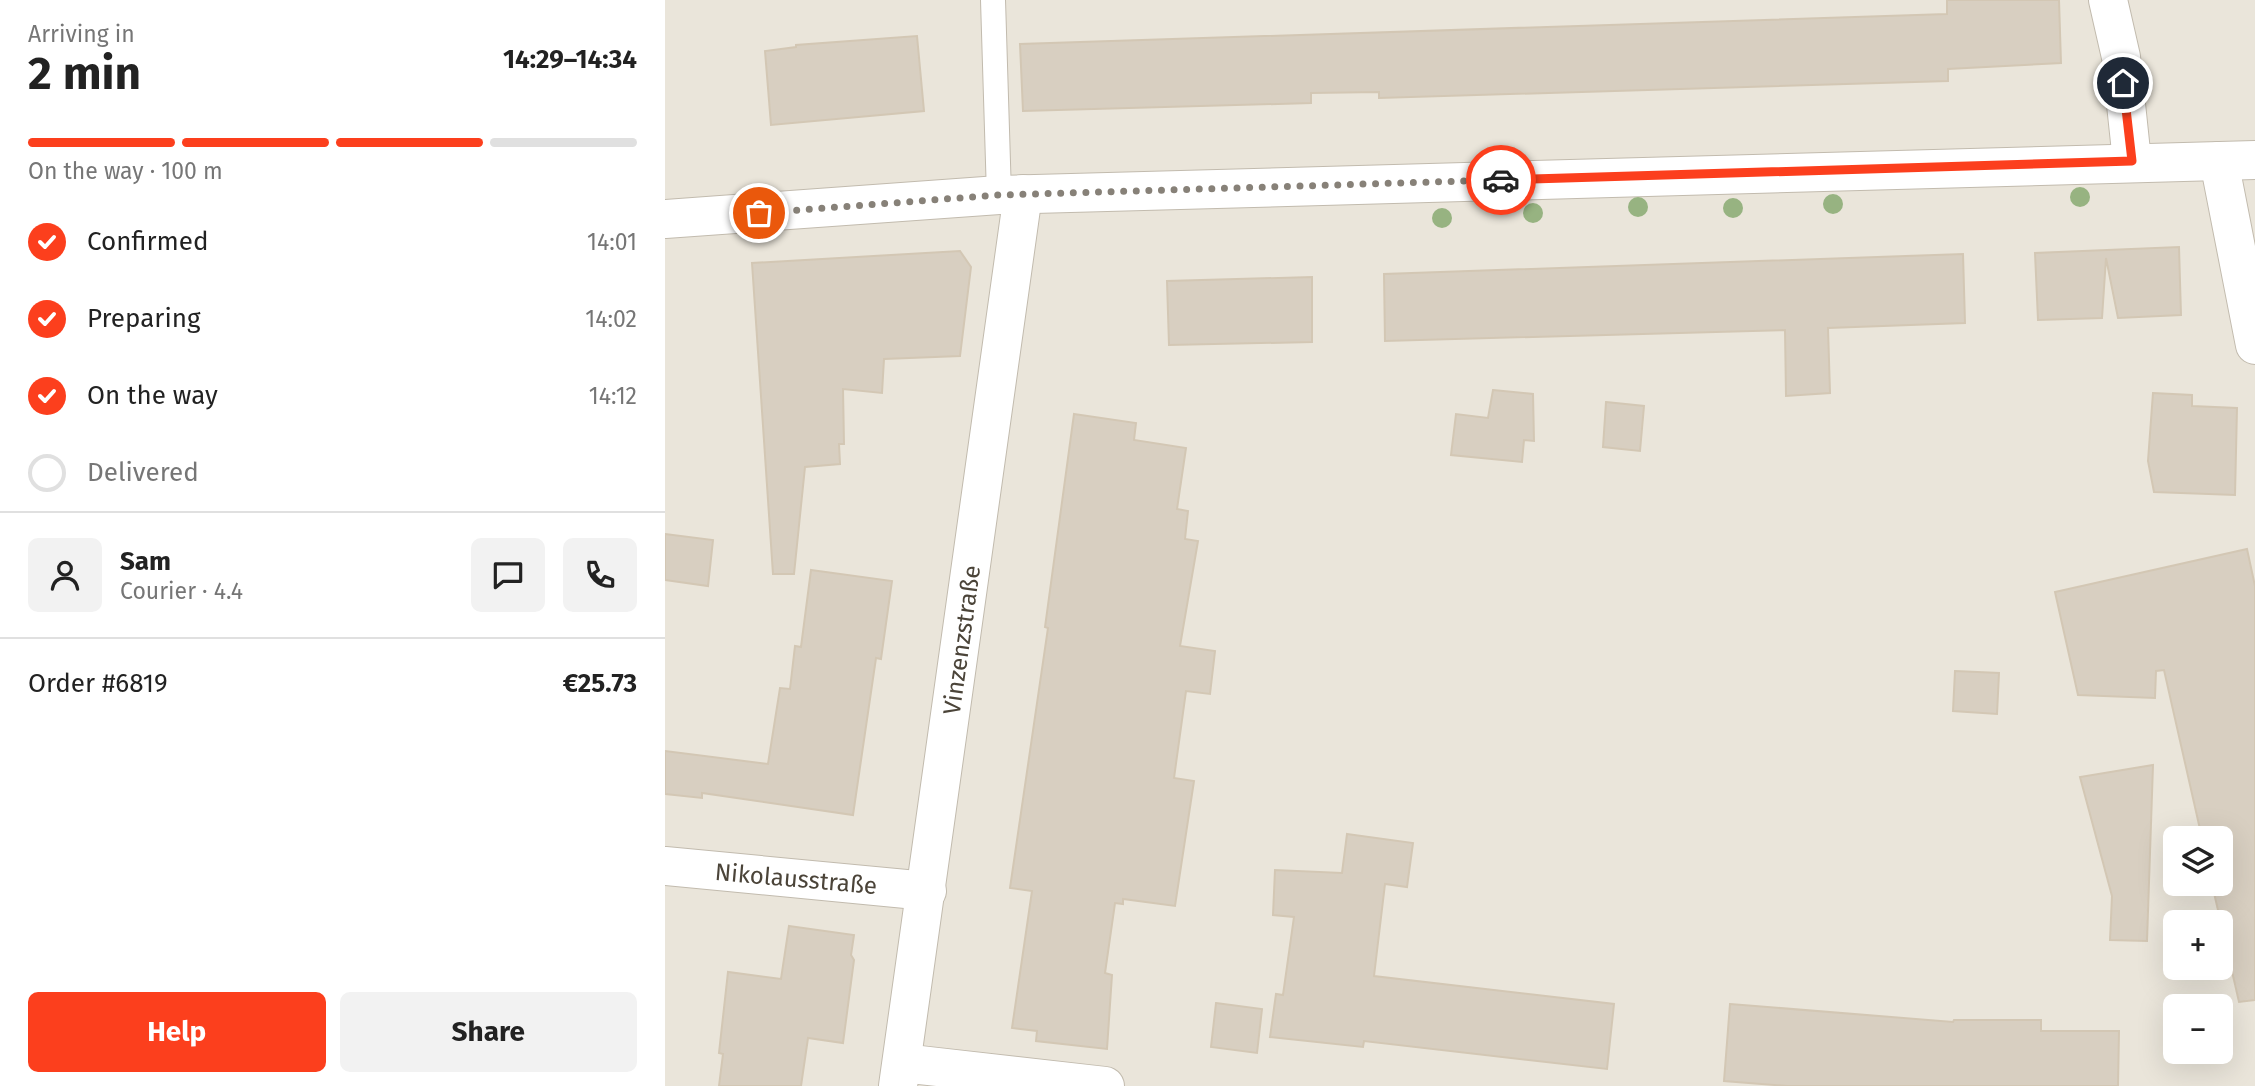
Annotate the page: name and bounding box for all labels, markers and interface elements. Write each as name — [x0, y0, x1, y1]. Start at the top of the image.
text: Arriving in — [28, 20, 135, 48]
text: 14:29–14:34 — [503, 44, 637, 75]
text: 2 min — [28, 46, 141, 101]
pin — [2093, 53, 2153, 113]
icon: home — [2104, 64, 2142, 102]
courier — [1466, 145, 1536, 215]
text: On the way · 100 m — [28, 157, 223, 185]
icon: car — [1482, 161, 1520, 199]
pin — [729, 183, 789, 243]
icon: bag — [740, 194, 778, 232]
icon: check — [28, 223, 66, 261]
text: Confirmed — [87, 226, 208, 257]
text: 14:01 — [587, 228, 637, 256]
icon: check — [28, 300, 66, 338]
text: Preparing — [87, 303, 200, 334]
text: 14:02 — [585, 305, 637, 333]
icon: check — [28, 377, 66, 415]
text: On the way — [87, 380, 218, 411]
text: 14:12 — [589, 382, 637, 410]
text: Delivered — [87, 457, 199, 488]
button: person — [28, 538, 102, 612]
button: chat — [471, 538, 545, 612]
button: phone — [563, 538, 637, 612]
text: Sam — [120, 546, 171, 577]
street label: Vinzenzstraße — [938, 563, 986, 717]
text: Courier · 4.4 — [120, 577, 243, 605]
text: Order #6819 — [28, 668, 168, 699]
text: €25.73 — [563, 668, 637, 699]
map controls — [2163, 826, 2233, 1064]
button: layers — [2163, 826, 2233, 896]
street label: Nikolausstraße — [714, 858, 878, 900]
button: + — [2163, 910, 2233, 980]
button: Help — [28, 992, 326, 1072]
button: Share — [340, 992, 637, 1072]
button: − — [2163, 994, 2233, 1064]

